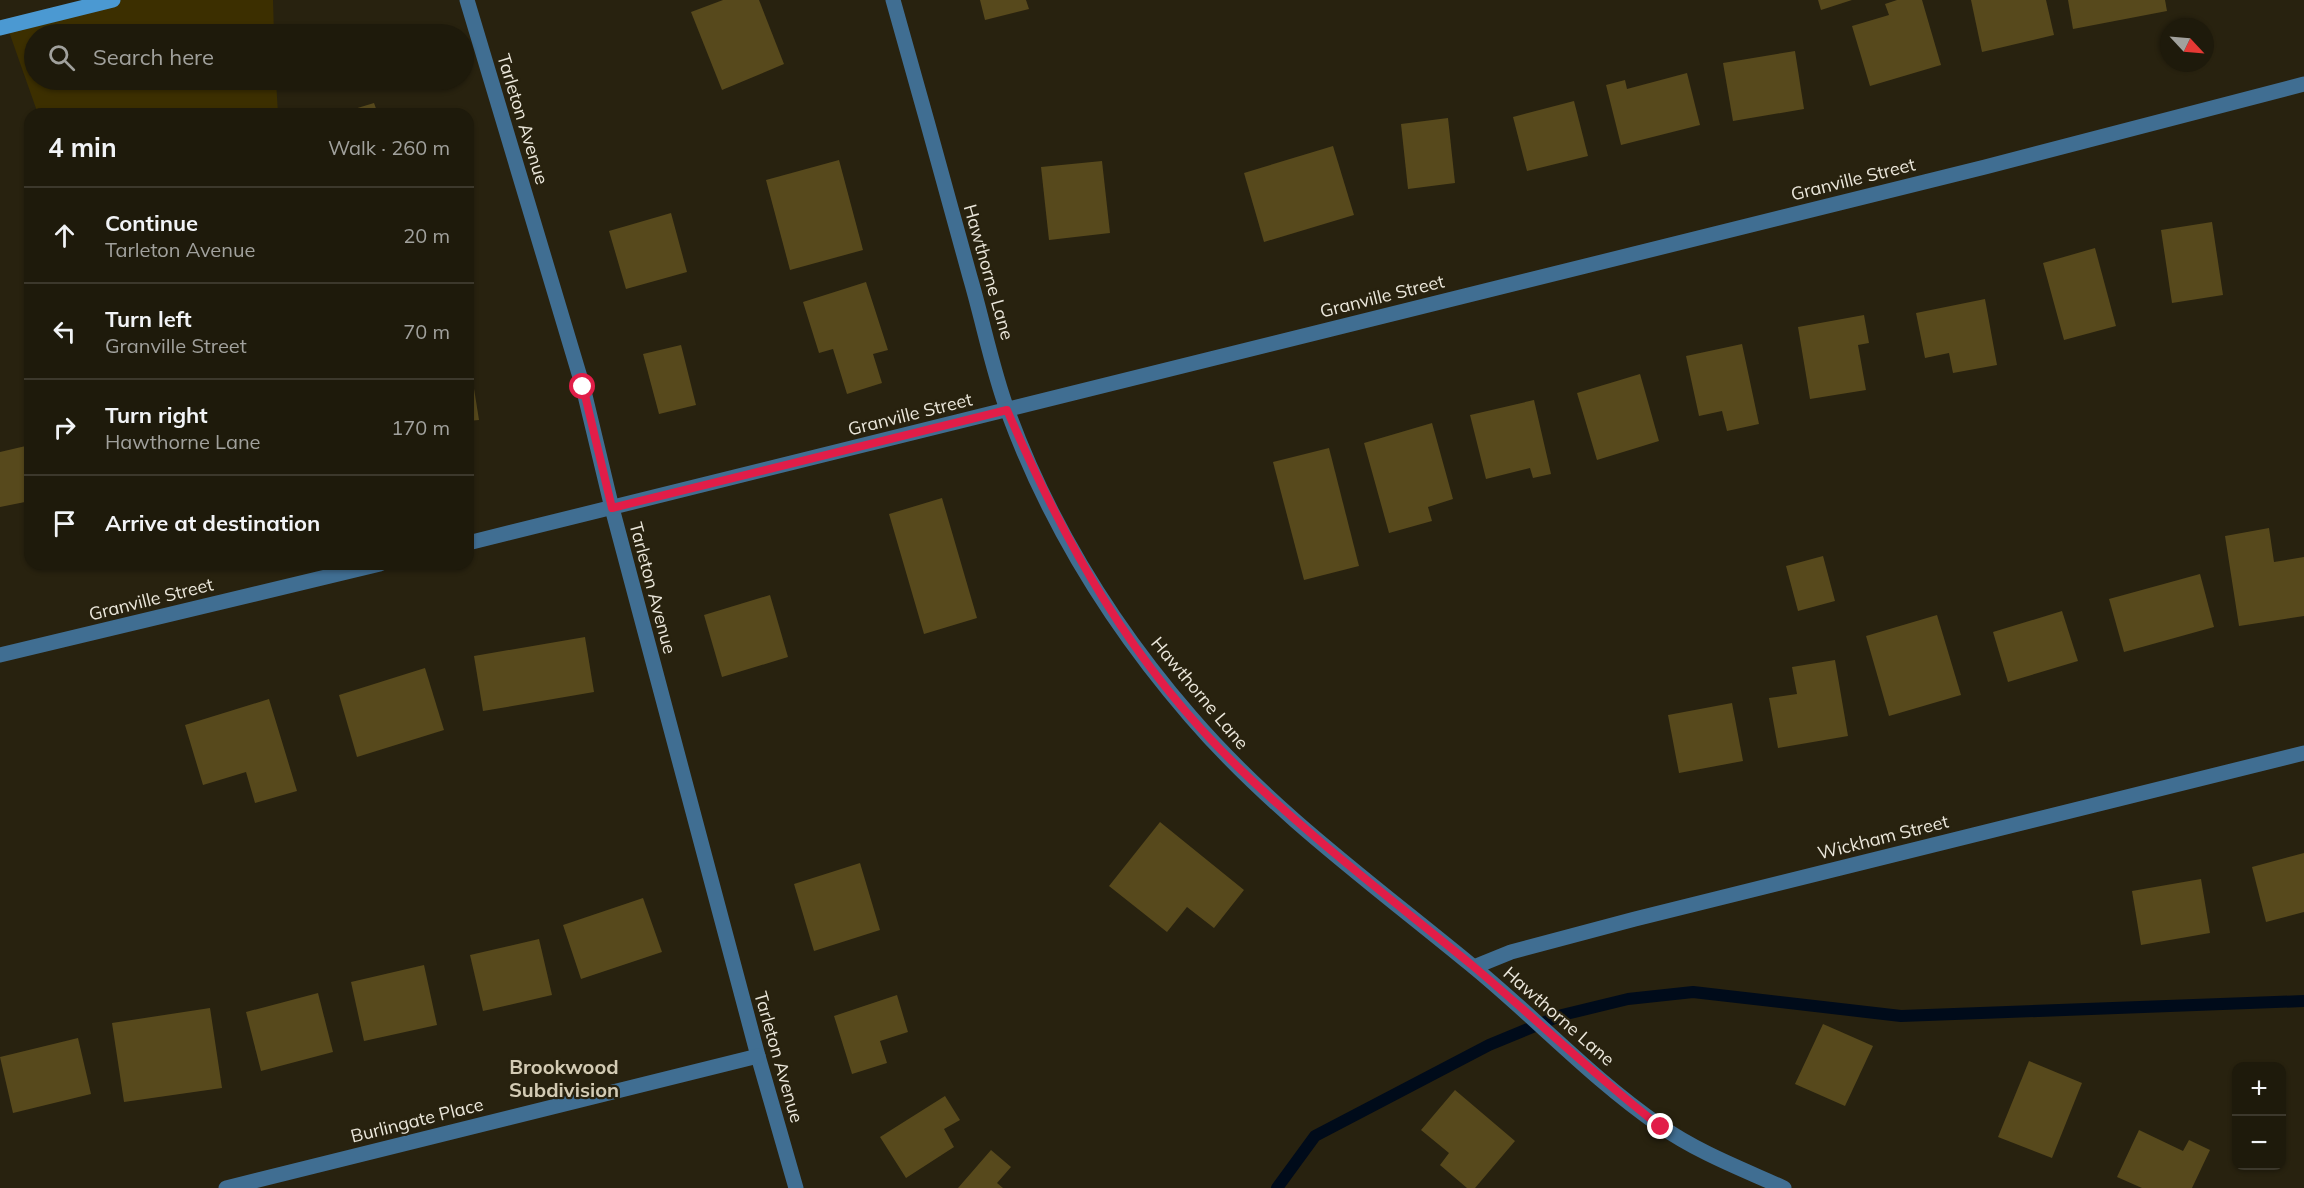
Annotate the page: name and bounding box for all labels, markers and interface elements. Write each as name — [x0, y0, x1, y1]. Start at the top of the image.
north arrow — [2160, 18, 2214, 72]
search box — [24, 24, 474, 90]
icon: search — [45, 41, 78, 74]
text: Search here — [93, 43, 214, 71]
street label: Tarleton Avenue — [492, 51, 554, 187]
text: 4 min — [48, 131, 117, 164]
text: Walk · 260 m — [328, 135, 450, 160]
street label: Granville Street — [1788, 152, 1918, 206]
street label: Hawthorne Lane — [959, 202, 1019, 342]
text: Continue — [105, 209, 198, 237]
icon: ahead — [48, 219, 81, 252]
text: 20 m — [403, 223, 450, 248]
text: Tarleton Avenue — [105, 237, 255, 262]
street label: Granville Street — [1317, 269, 1447, 323]
text: Turn left — [105, 305, 192, 333]
icon: left — [48, 315, 81, 348]
text: 70 m — [403, 319, 450, 344]
text: Granville Street — [105, 333, 247, 358]
route start — [569, 373, 595, 399]
street label: Granville Street — [845, 387, 975, 441]
text: Turn right — [105, 401, 208, 429]
icon: right — [48, 411, 81, 444]
text: 170 m — [391, 415, 450, 440]
text: Hawthorne Lane — [105, 429, 261, 454]
icon: arrive — [48, 507, 81, 540]
text: Arrive at destination — [105, 509, 320, 537]
street label: Tarleton Avenue — [624, 520, 682, 656]
street label: Granville Street — [86, 572, 216, 626]
street label: Hawthorne Lane — [1146, 632, 1254, 754]
street label: Wickham Street — [1815, 810, 1951, 864]
street label: Hawthorne Lane — [1499, 961, 1619, 1071]
street label: Tarleton Avenue — [749, 989, 809, 1125]
district label: Brookwood Subdivision — [509, 1054, 619, 1102]
map controls — [2232, 1062, 2286, 1170]
button: + — [2232, 1062, 2286, 1116]
street label: Burlingate Place — [348, 1092, 486, 1148]
route end — [1647, 1113, 1673, 1139]
button: − — [2232, 1116, 2286, 1170]

